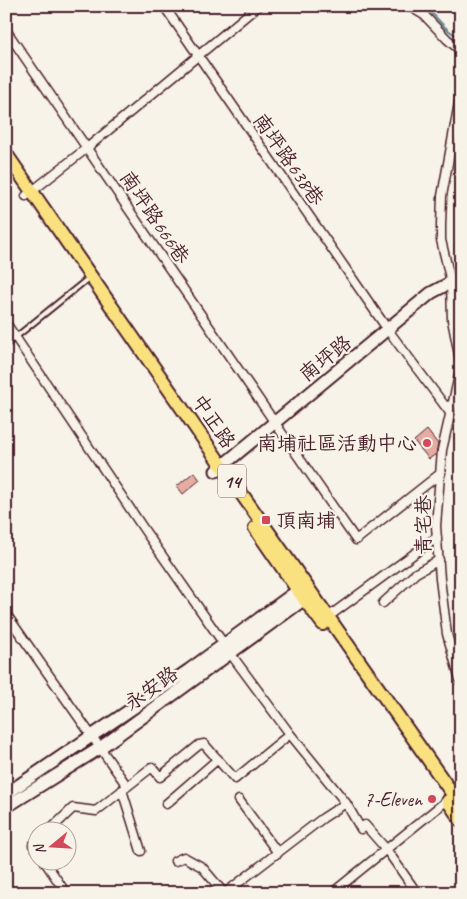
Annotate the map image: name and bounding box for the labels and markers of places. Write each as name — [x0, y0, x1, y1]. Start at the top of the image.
place label: 南埔社區活動中心 — [257, 431, 417, 456]
marker: 南埔社區活動中心 — [421, 437, 433, 449]
place label: 頂南埔 — [276, 508, 336, 533]
marker: 頂南埔 — [260, 514, 272, 526]
place label: 7-Eleven — [364, 787, 423, 812]
marker: 7-Eleven — [426, 793, 438, 805]

